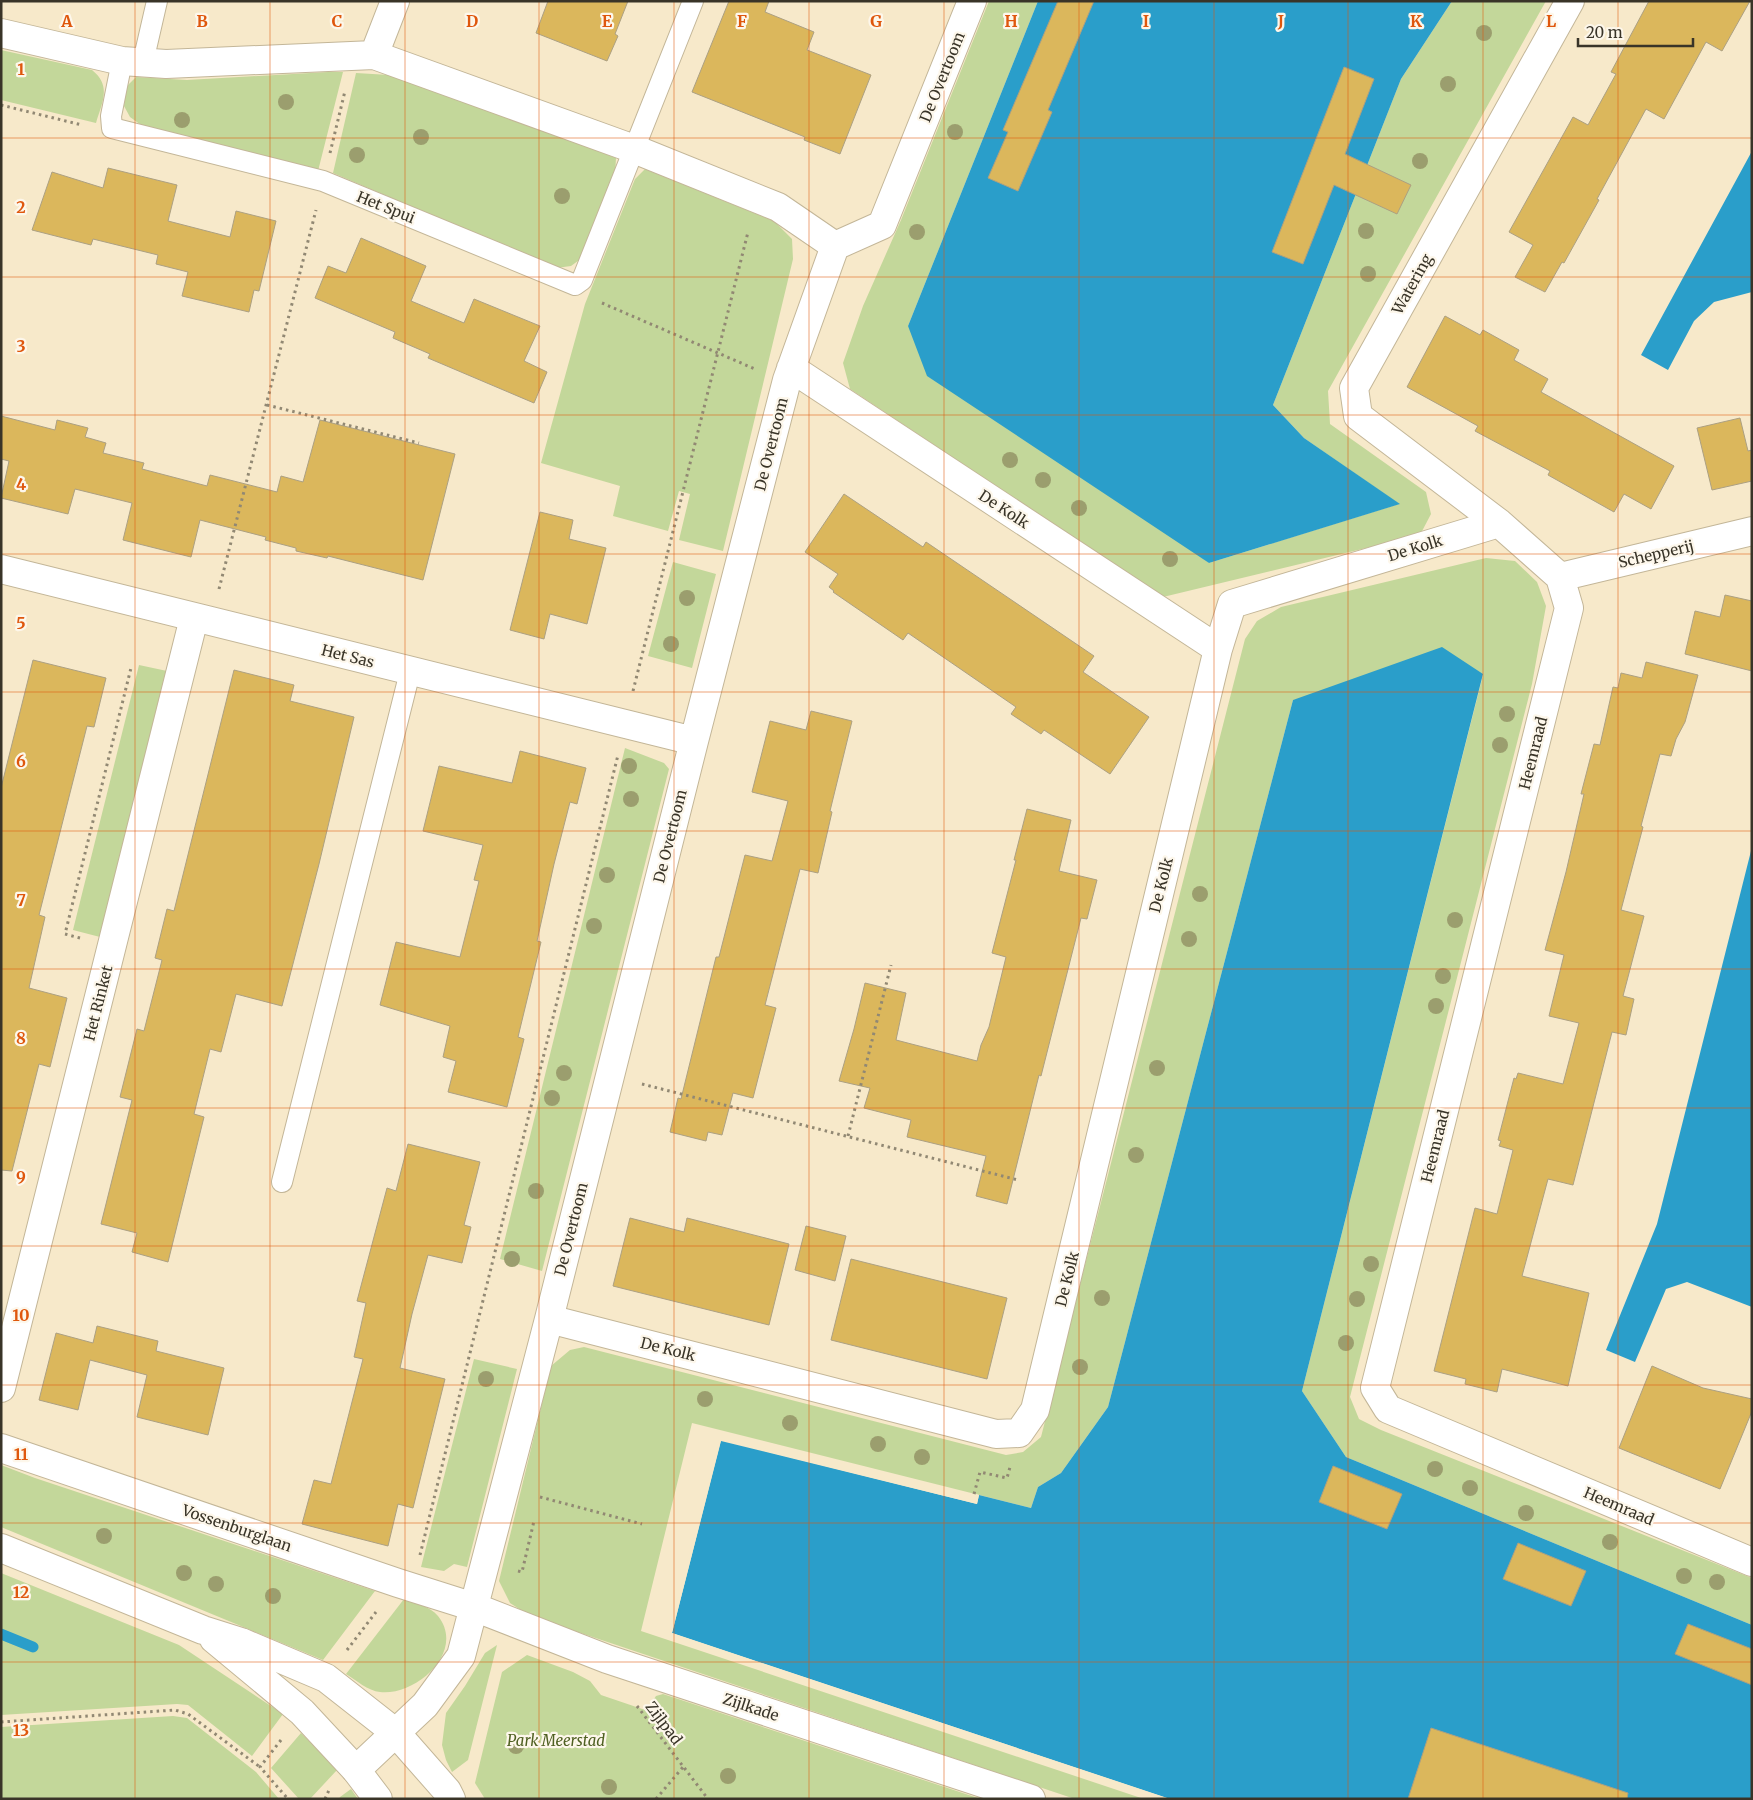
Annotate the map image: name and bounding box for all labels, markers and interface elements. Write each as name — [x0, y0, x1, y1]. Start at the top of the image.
text: A — [60, 11, 73, 31]
text: B — [196, 11, 208, 31]
text: C — [332, 11, 342, 31]
text: D — [466, 11, 478, 31]
text: E — [602, 11, 613, 31]
text: F — [737, 11, 747, 31]
text: G — [870, 11, 882, 31]
text: H — [1004, 11, 1018, 31]
text: I — [1143, 11, 1149, 31]
text: J — [1277, 11, 1284, 31]
text: K — [1410, 11, 1422, 31]
text: L — [1546, 11, 1556, 31]
scale bar — [1578, 15, 1693, 47]
text: 20 m — [1586, 23, 1623, 42]
street label: De Overtoom — [915, 29, 969, 125]
text: 1 — [17, 59, 25, 79]
street label: Het Spui — [354, 187, 418, 227]
text: 2 — [16, 197, 26, 217]
street label: Watering — [1387, 250, 1436, 318]
text: 3 — [16, 336, 26, 356]
street label: De Overtoom — [750, 395, 792, 493]
text: 4 — [16, 474, 26, 494]
street label: De Kolk — [975, 486, 1033, 533]
street label: De Kolk — [1385, 531, 1445, 565]
street label: Schepperij — [1616, 536, 1696, 572]
text: 5 — [16, 613, 26, 633]
street label: Het Sas — [320, 640, 376, 672]
street label: Heemraad — [1515, 715, 1551, 791]
text: 6 — [16, 751, 26, 771]
street label: De Overtoom — [649, 787, 691, 885]
street label: De Kolk — [1145, 855, 1177, 915]
text: 7 — [16, 890, 26, 910]
street label: Het Rinket — [79, 963, 117, 1043]
text: 8 — [16, 1028, 26, 1048]
street label: Heemraad — [1417, 1108, 1453, 1184]
text: 9 — [16, 1167, 26, 1187]
street label: De Overtoom — [550, 1180, 592, 1278]
street label: De Kolk — [1051, 1249, 1083, 1309]
text: 10 — [12, 1305, 30, 1325]
street label: De Kolk — [638, 1333, 698, 1365]
text: 11 — [14, 1444, 29, 1464]
street label: Heemraad — [1581, 1483, 1657, 1529]
street label: Vossenburglaan — [179, 1500, 294, 1556]
text: 12 — [13, 1582, 29, 1602]
street label: Zijlkade — [721, 1689, 782, 1725]
street label: Zijlpad — [642, 1698, 686, 1748]
text: 13 — [13, 1720, 29, 1740]
park label: Park Meerstad — [507, 1731, 605, 1750]

